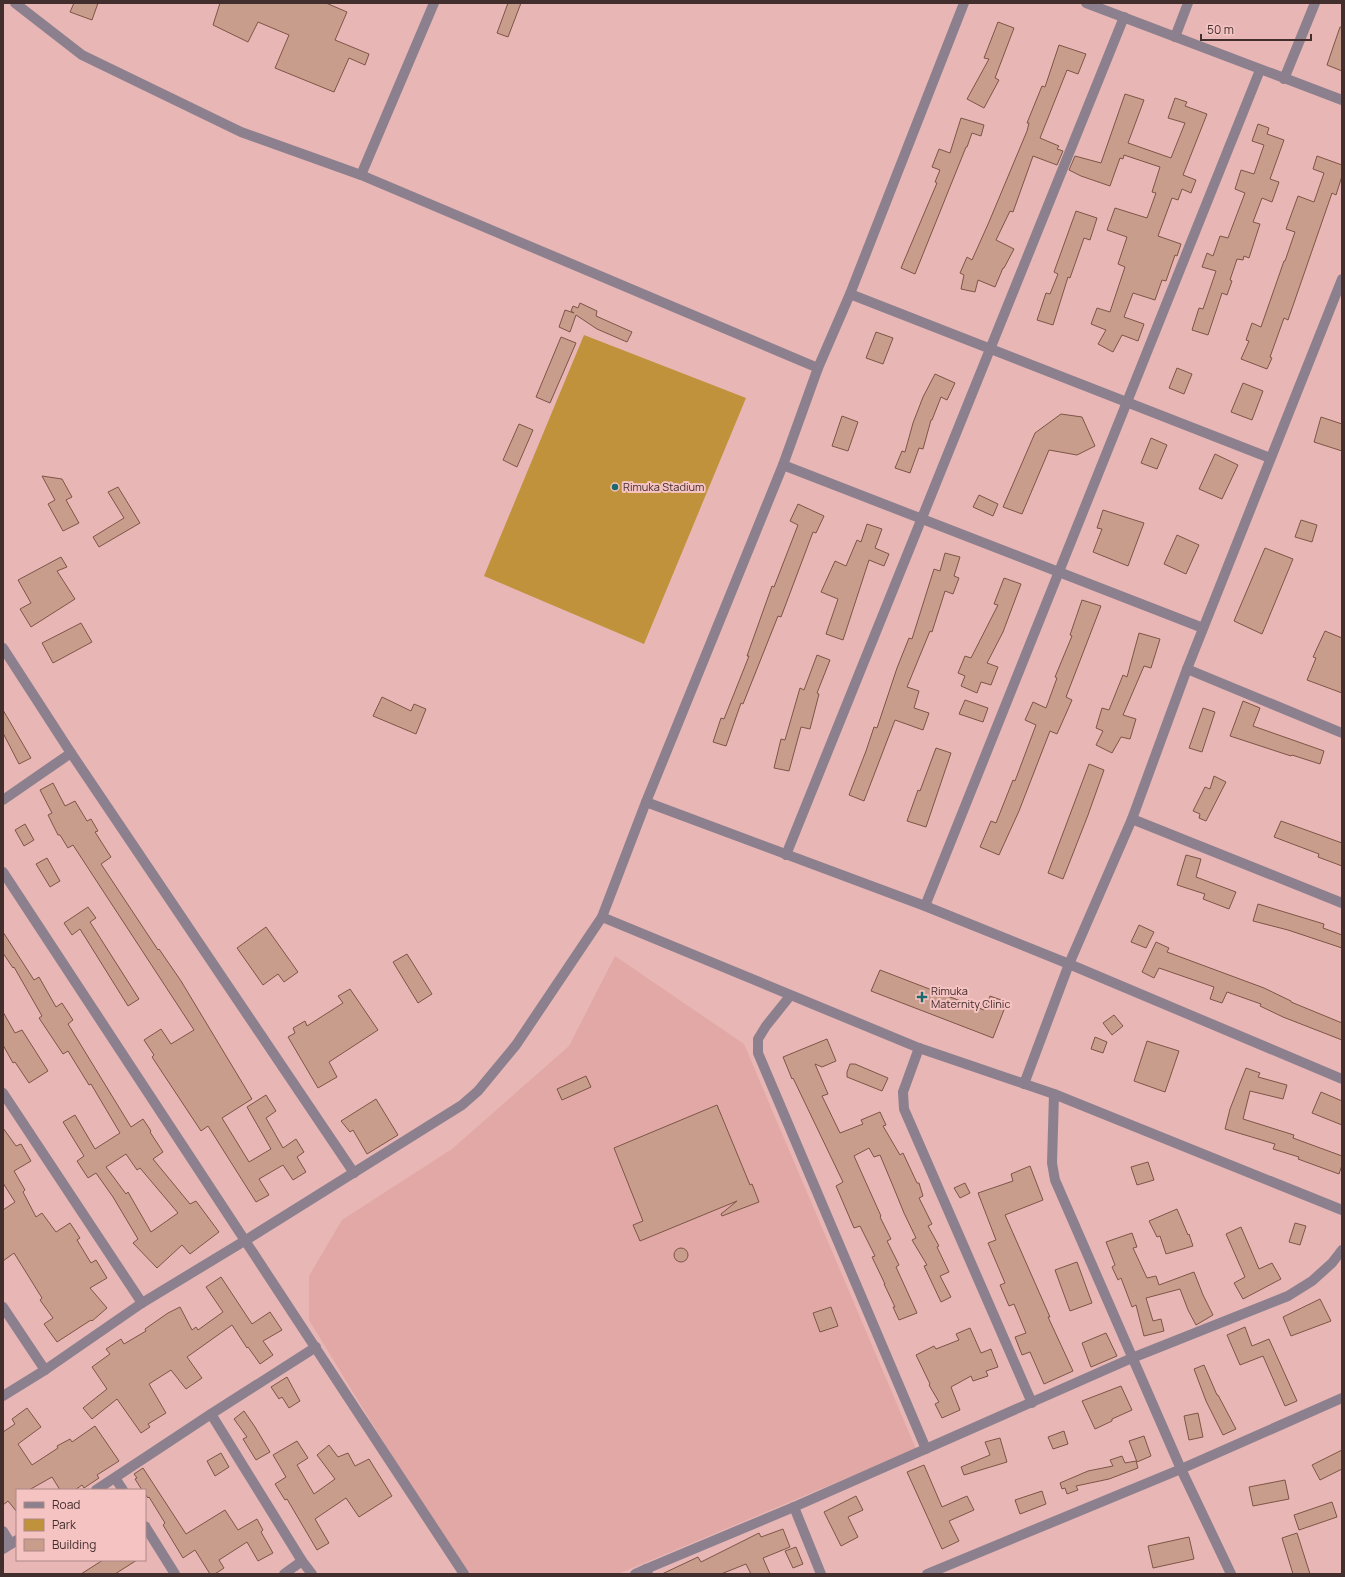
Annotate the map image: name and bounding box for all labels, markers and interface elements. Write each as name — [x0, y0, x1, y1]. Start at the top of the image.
scale bar — [1201, 16, 1311, 42]
text: 50 m — [1207, 21, 1234, 38]
place label: Rimuka Stadium — [623, 479, 704, 494]
marker: Rimuka Stadium — [610, 482, 620, 492]
place label: Rimuka Maternity Clinic — [931, 983, 1010, 1011]
marker: Rimuka Maternity Clinic — [916, 991, 928, 1003]
legend — [16, 1489, 146, 1561]
text: Road — [52, 1496, 80, 1513]
text: Park — [52, 1516, 77, 1533]
text: Building — [52, 1536, 96, 1553]

